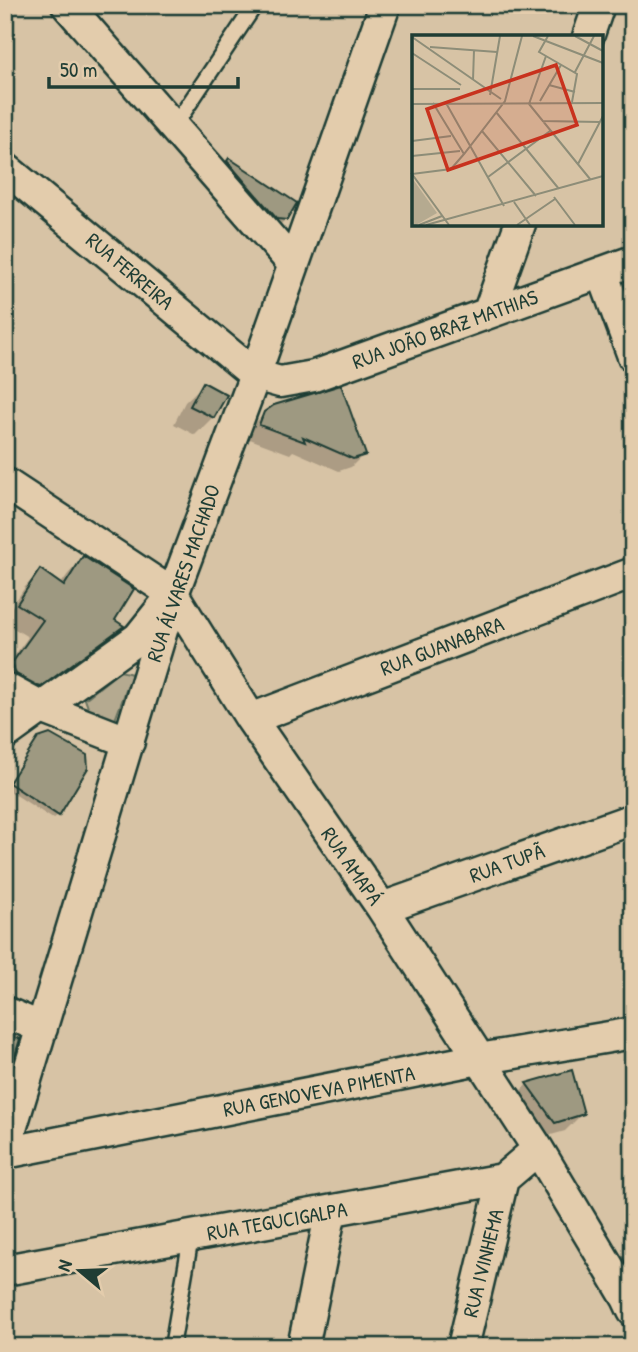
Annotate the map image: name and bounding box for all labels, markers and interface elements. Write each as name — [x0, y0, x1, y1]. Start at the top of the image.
inset map — [412, 35, 603, 226]
scale bar — [49, 46, 238, 90]
text: 50 m — [60, 55, 97, 84]
street label: RUA FERREIRA — [80, 226, 180, 316]
street label: RUA JOÃO BRAZ MATHIAS — [348, 282, 542, 376]
street label: RUA ÁLVARES MACHADO — [139, 481, 227, 665]
street label: RUA GUANABARA — [376, 609, 508, 683]
street label: RUA AMAPÁ — [314, 821, 390, 911]
street label: RUA TUPÃ — [465, 836, 549, 890]
street label: RUA GENOVEVA PIMENTA — [221, 1058, 417, 1124]
street label: RUA TEGUCIGALPA — [205, 1194, 349, 1248]
street label: RUA IVINHEMA — [456, 1206, 510, 1320]
north arrow — [46, 1236, 116, 1306]
text: N — [50, 1256, 78, 1274]

